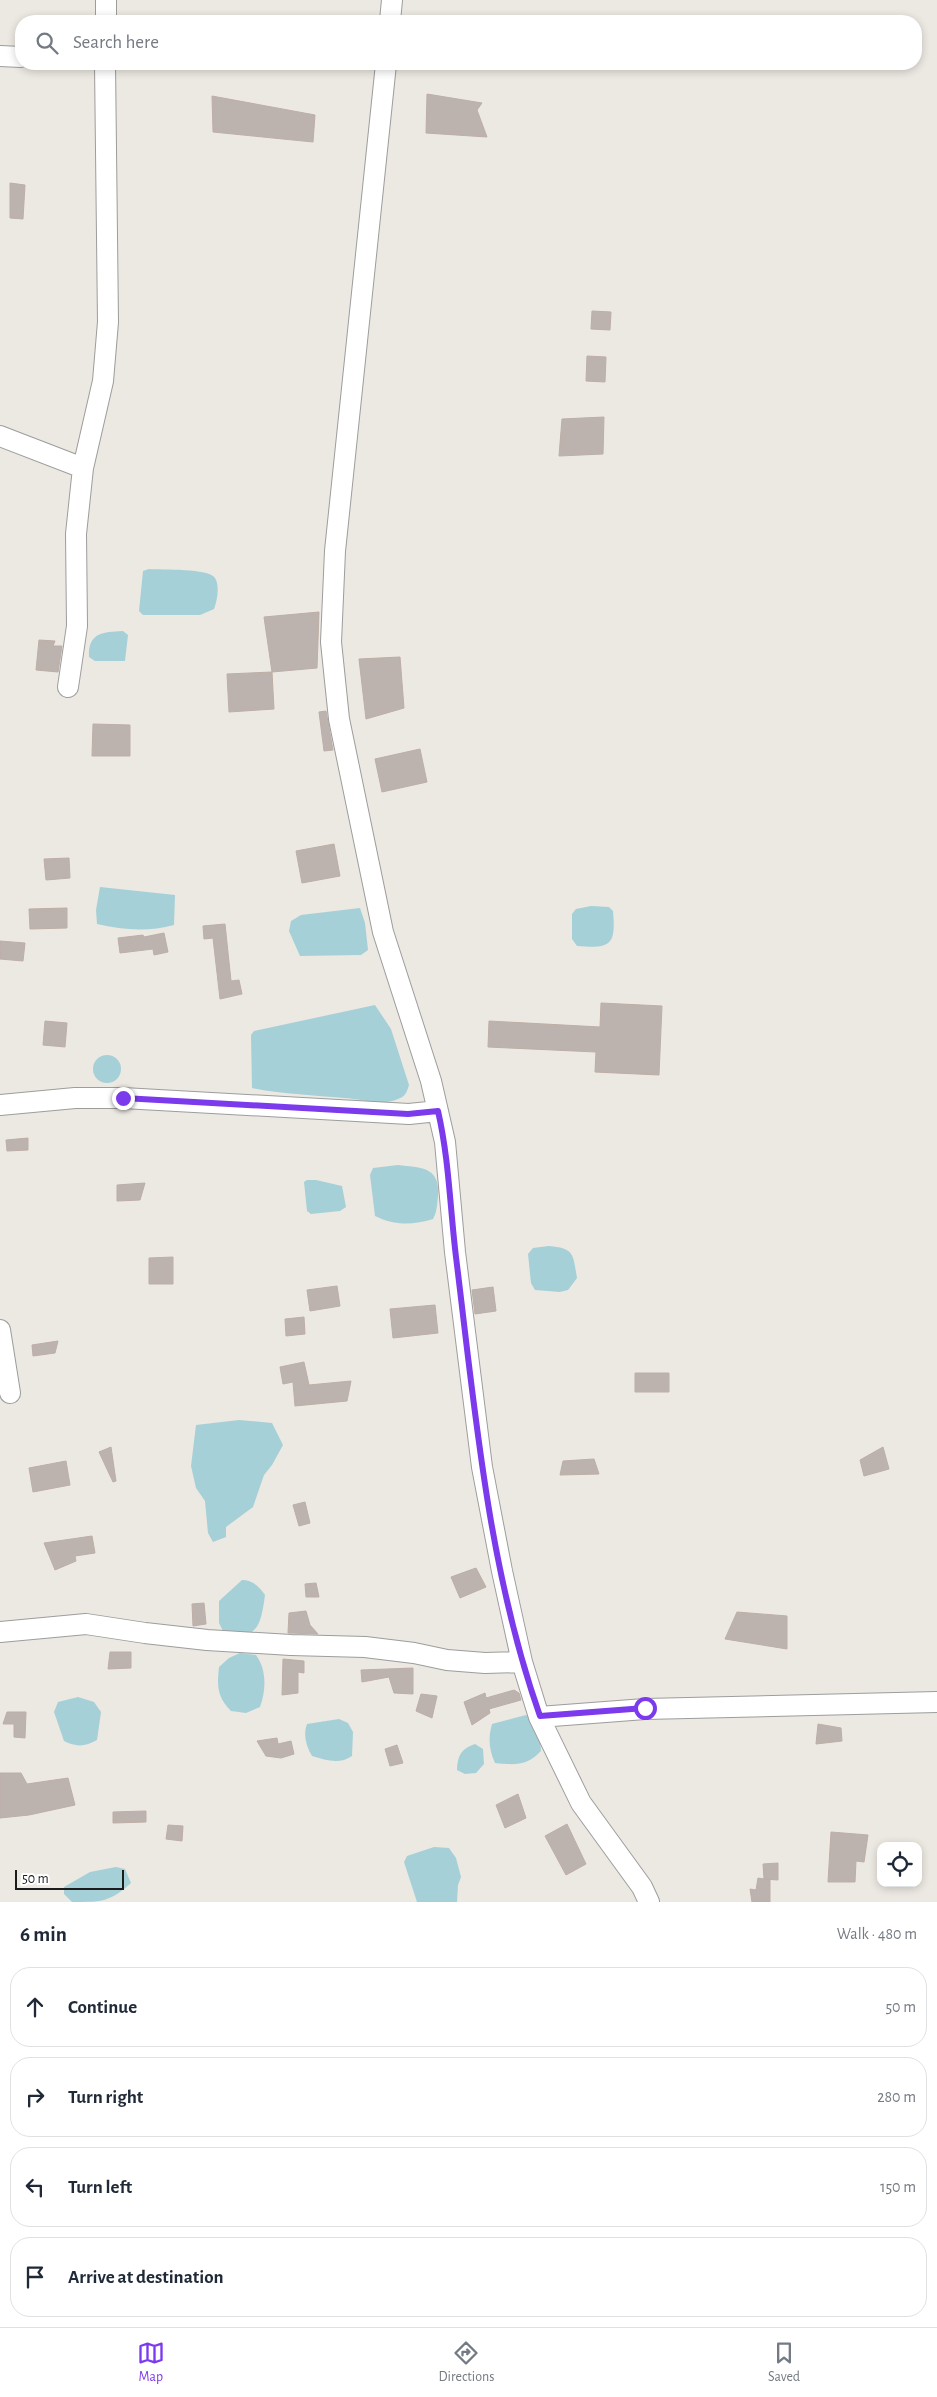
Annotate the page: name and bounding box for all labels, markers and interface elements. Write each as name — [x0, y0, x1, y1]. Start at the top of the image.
search box — [15, 15, 922, 70]
icon: search — [33, 29, 61, 57]
text: Search here — [73, 33, 159, 52]
route end — [112, 1087, 135, 1110]
route start — [634, 1697, 657, 1720]
map controls — [877, 1842, 922, 1887]
button: locate — [877, 1842, 922, 1887]
scale bar — [15, 1867, 124, 1890]
text: 50 m — [22, 1872, 49, 1886]
text: 6 min — [20, 1924, 67, 1945]
text: Walk · 480 m — [837, 1926, 917, 1942]
icon: ahead — [21, 1993, 49, 2021]
text: Continue — [68, 1998, 137, 2017]
text: 50 m — [885, 1999, 916, 2015]
icon: right — [21, 2083, 49, 2111]
text: Turn right — [68, 2088, 143, 2107]
text: 280 m — [877, 2089, 916, 2105]
icon: left — [21, 2173, 49, 2201]
text: Turn left — [68, 2178, 132, 2197]
text: 150 m — [880, 2179, 916, 2195]
icon: arrive — [21, 2263, 49, 2291]
text: Arrive at destination — [68, 2268, 224, 2287]
tab: Map — [137, 2339, 165, 2386]
tab: Directions — [439, 2339, 494, 2386]
tab: Saved — [768, 2339, 800, 2386]

